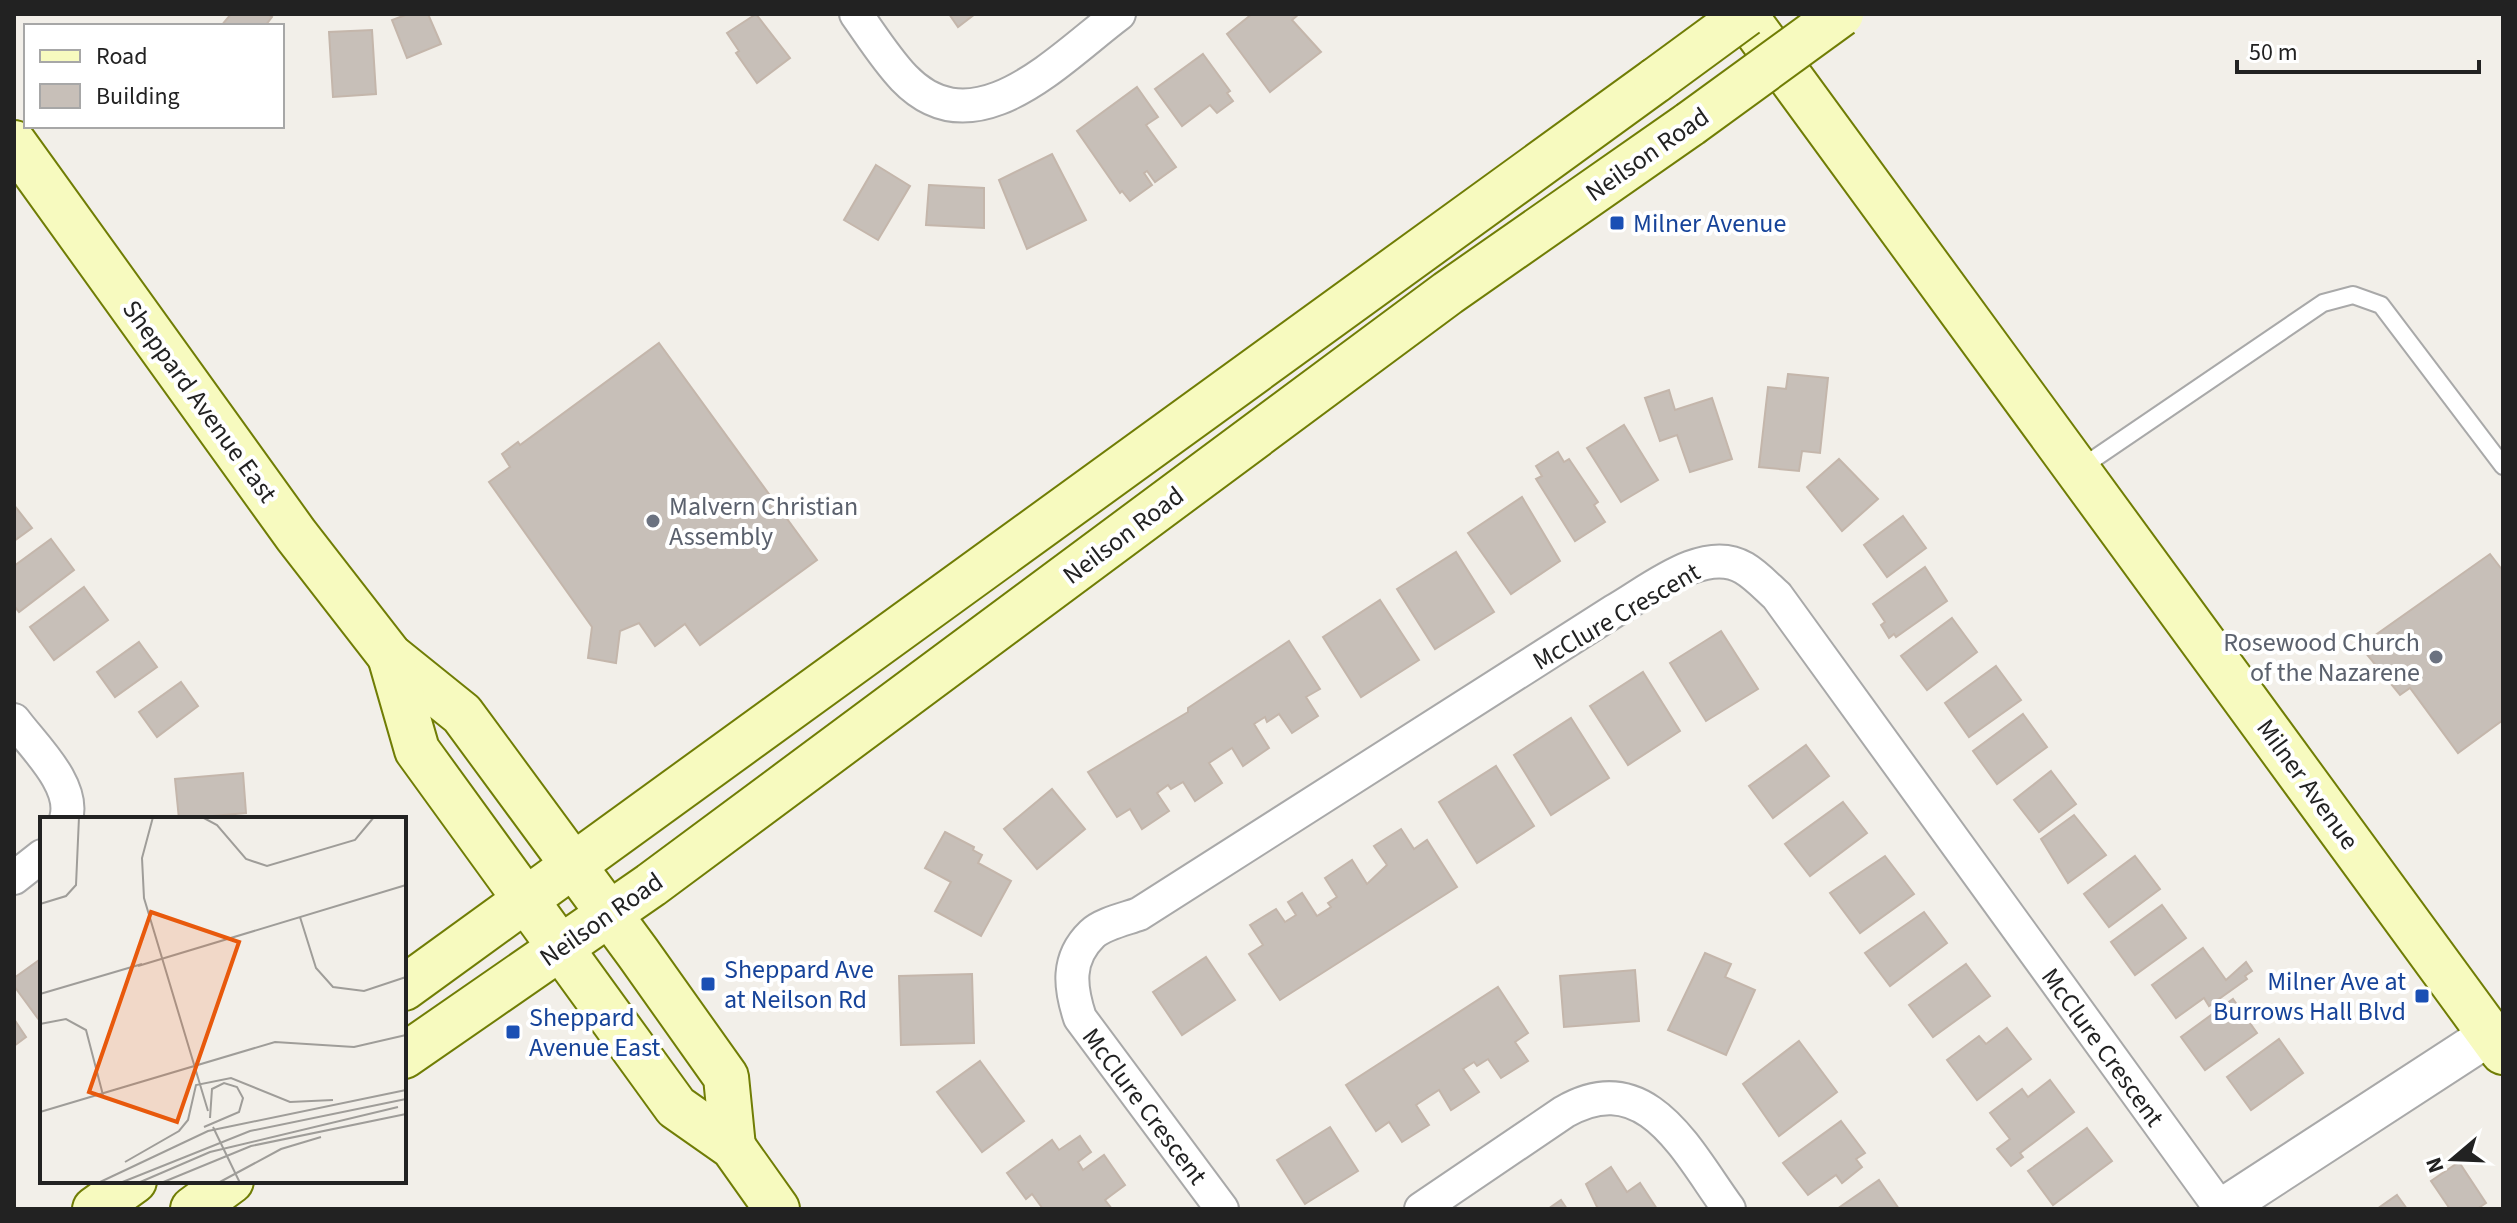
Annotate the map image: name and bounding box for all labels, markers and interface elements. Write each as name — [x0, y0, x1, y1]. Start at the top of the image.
legend — [24, 24, 284, 128]
scale bar — [2237, 24, 2479, 74]
text: 50 m — [2249, 35, 2298, 70]
text: Road — [96, 39, 148, 74]
text: Building — [96, 79, 180, 114]
street label: Neilson Road — [1578, 98, 1716, 211]
place label: Milner Avenue — [1633, 205, 1786, 242]
marker: Milner Avenue — [1608, 214, 1626, 232]
street label: Sheppard Avenue East — [113, 292, 286, 510]
street label: Neilson Road — [1055, 478, 1192, 593]
place label: Malvern Christian Assembly — [669, 488, 858, 555]
marker: Malvern Christian Assembly — [644, 512, 662, 530]
street label: McClure Crescent — [1526, 553, 1707, 679]
place label: Rosewood Church of the Nazarene — [2223, 624, 2420, 691]
marker: Rosewood Church of the Nazarene — [2427, 648, 2445, 666]
street label: Milner Avenue — [2248, 711, 2368, 857]
inset map — [40, 817, 406, 1183]
street label: Neilson Road — [532, 863, 670, 976]
place label: Sheppard Ave at Neilson Rd — [724, 951, 874, 1018]
street label: McClure Crescent — [2032, 960, 2173, 1134]
place label: Milner Ave at Burrows Hall Blvd — [2213, 963, 2406, 1030]
marker: Sheppard Ave at Neilson Rd — [699, 975, 717, 993]
marker: Milner Ave at Burrows Hall Blvd — [2413, 987, 2431, 1005]
place label: Sheppard Avenue East — [529, 999, 661, 1066]
street label: McClure Crescent — [1073, 1020, 1216, 1193]
marker: Sheppard Avenue East — [504, 1023, 522, 1041]
north arrow — [2413, 1119, 2493, 1199]
text: N — [2418, 1153, 2453, 1177]

